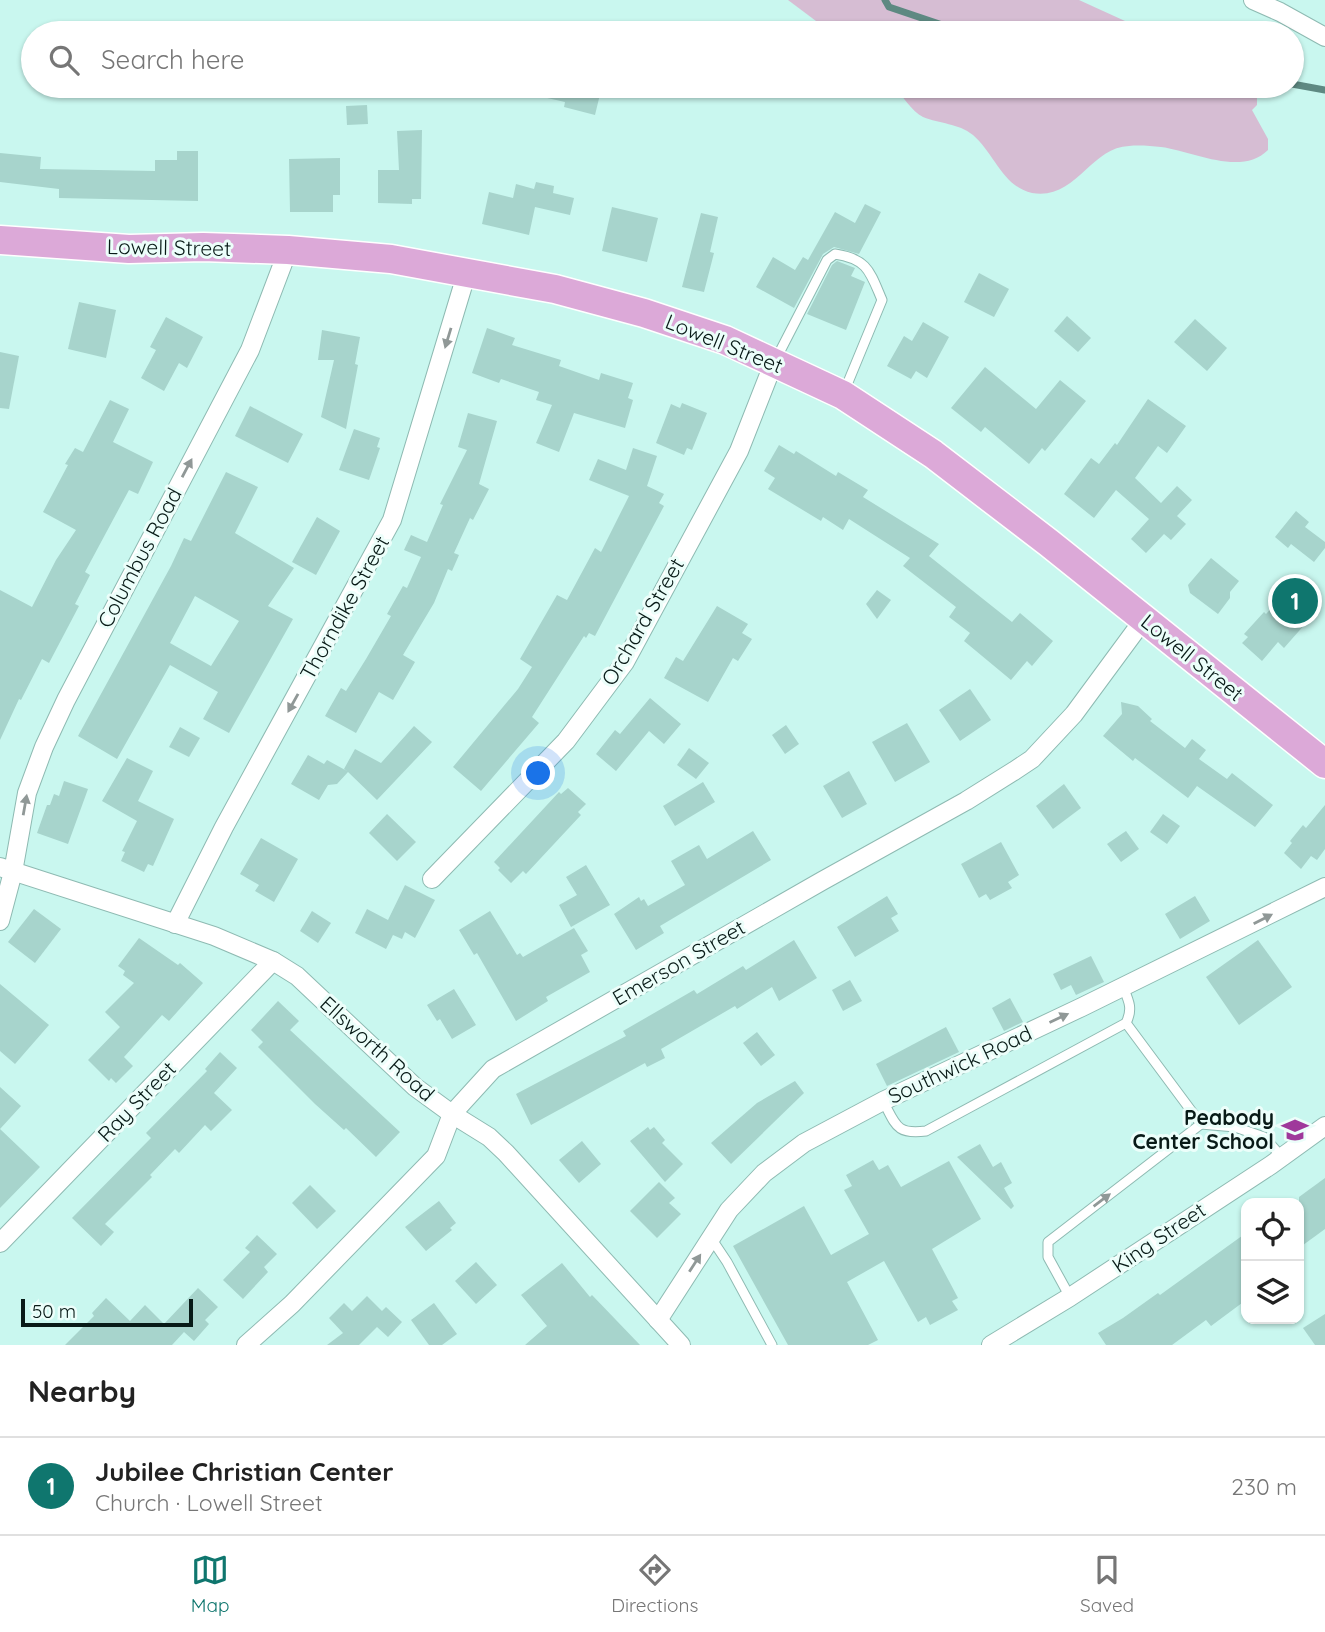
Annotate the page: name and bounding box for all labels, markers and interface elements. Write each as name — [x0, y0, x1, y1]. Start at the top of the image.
search box — [21, 21, 1304, 98]
icon: search — [45, 41, 83, 79]
text: Search here — [101, 43, 245, 76]
street label: Lowell Street — [107, 233, 231, 261]
street label: Lowell Street — [662, 308, 787, 378]
one-way arrow — [442, 327, 452, 348]
one-way arrow — [182, 458, 193, 478]
street label: Columbus Road — [91, 483, 187, 632]
street label: Thorndike Street — [294, 531, 394, 684]
street label: Orchard Street — [595, 553, 689, 690]
pin: 1 — [1272, 575, 1318, 627]
street label: Lowell Street — [1136, 608, 1249, 706]
one-way arrow — [287, 693, 299, 713]
your location — [521, 756, 555, 790]
one-way arrow — [20, 794, 31, 816]
one-way arrow — [1253, 913, 1273, 924]
street label: Emerson Street — [608, 914, 749, 1011]
street label: Ellsworth Road — [315, 990, 440, 1106]
one-way arrow — [1049, 1013, 1069, 1024]
street label: Southwick Road — [884, 1019, 1036, 1109]
street label: Ray Street — [92, 1056, 181, 1147]
place label: Peabody Center School — [1132, 1104, 1274, 1154]
school or university icon: Peabody Center School — [1280, 1115, 1310, 1145]
one-way arrow — [1092, 1192, 1110, 1207]
street label: King Street — [1107, 1196, 1210, 1278]
map controls — [1241, 1198, 1304, 1324]
button: locate — [1241, 1198, 1304, 1261]
one-way arrow — [688, 1253, 701, 1273]
button: layers — [1241, 1261, 1304, 1324]
scale bar — [21, 1296, 192, 1328]
text: 50 m — [32, 1299, 76, 1323]
text: Nearby — [28, 1372, 136, 1410]
text: Jubilee Christian Center — [95, 1455, 393, 1488]
text: 1 — [47, 1472, 55, 1501]
text: 230 m — [1231, 1472, 1297, 1501]
text: Church · Lowell Street — [95, 1488, 323, 1517]
tab: Map — [191, 1551, 230, 1617]
tab: Directions — [611, 1551, 698, 1617]
tab: Saved — [1080, 1551, 1134, 1617]

